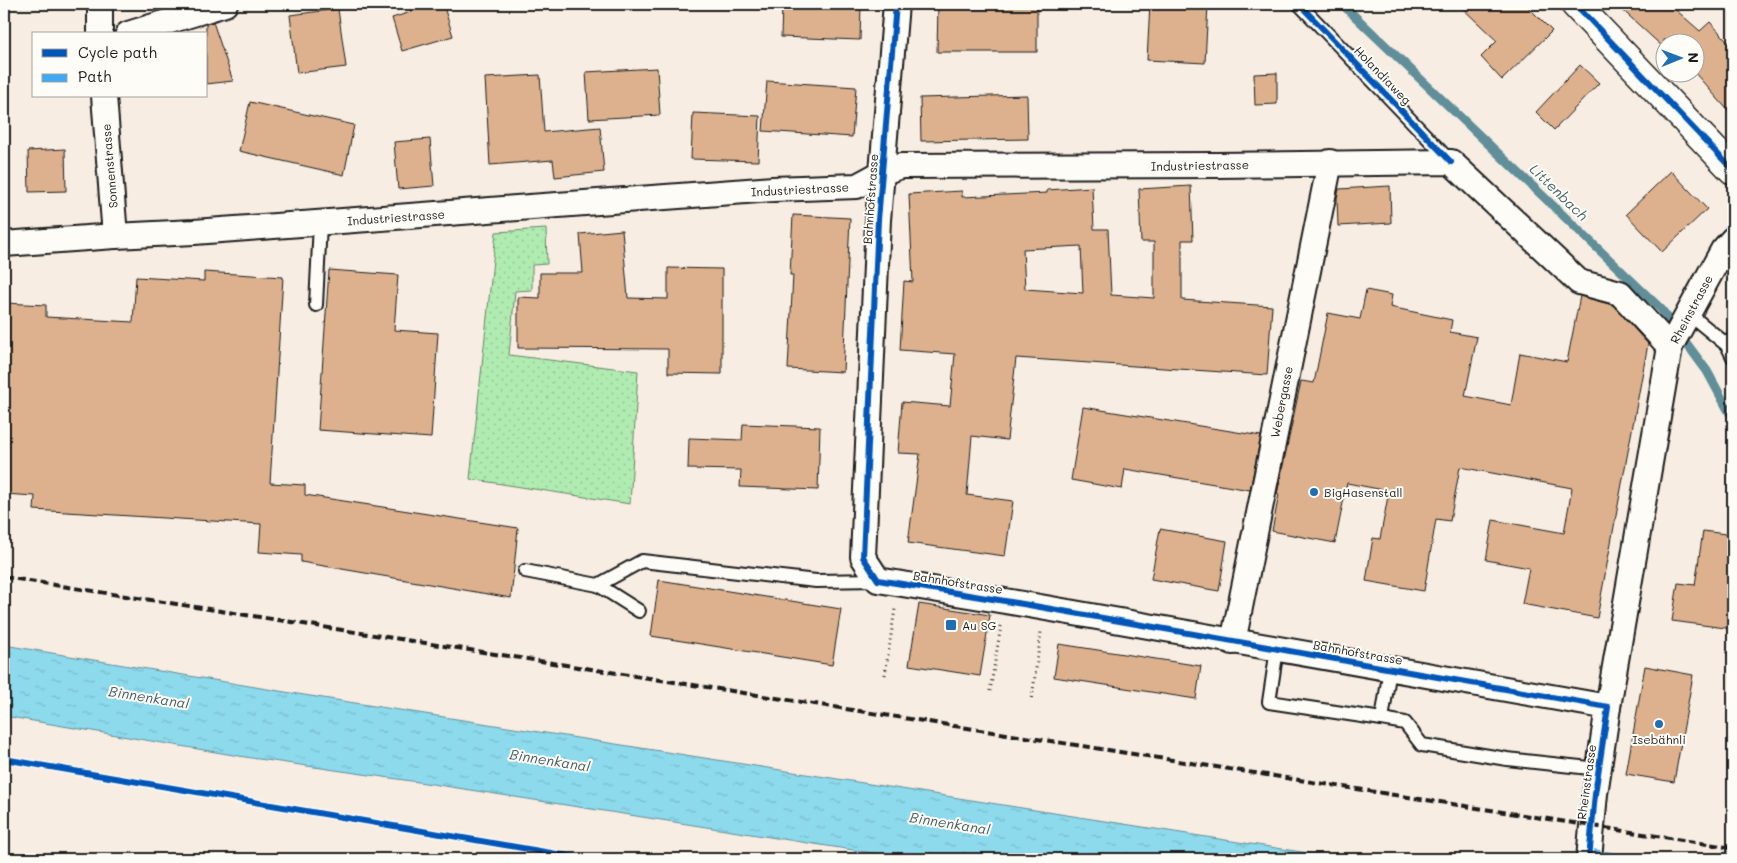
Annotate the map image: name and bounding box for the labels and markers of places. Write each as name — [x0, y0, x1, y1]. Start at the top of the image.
place label: BigHasenstall — [1324, 484, 1403, 500]
marker: BigHasenstall — [1308, 486, 1320, 498]
place label: Au SG — [962, 617, 996, 633]
marker: Au SG — [944, 618, 958, 632]
marker: Isebähnli — [1653, 718, 1665, 730]
place label: Isebähnli — [1632, 731, 1686, 747]

